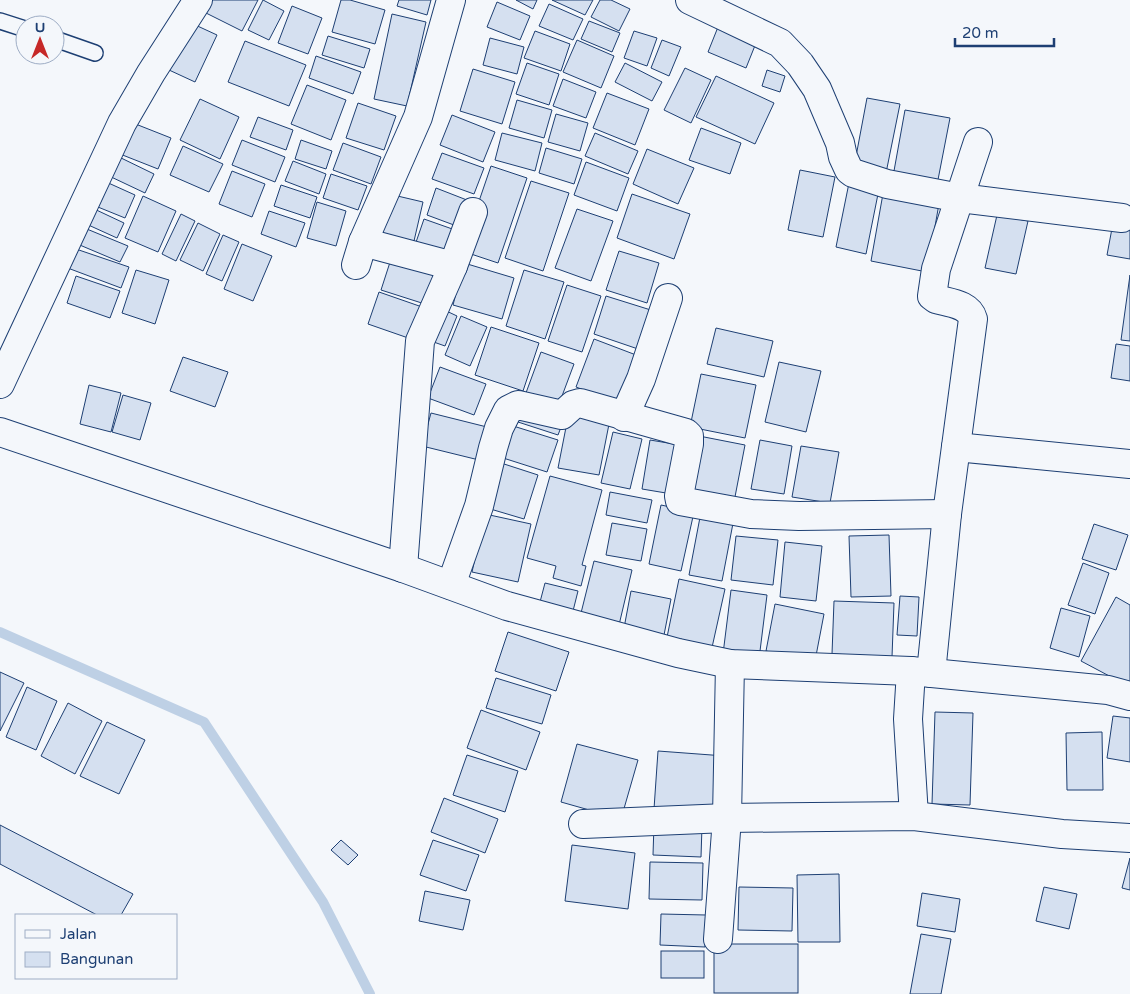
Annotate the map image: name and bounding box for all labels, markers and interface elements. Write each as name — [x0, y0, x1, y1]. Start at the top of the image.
north arrow — [15, 15, 65, 65]
scale bar — [955, 15, 1054, 47]
text: U — [35, 19, 45, 36]
text: 20 m — [962, 24, 999, 42]
legend — [15, 914, 178, 979]
text: Jalan — [60, 925, 97, 943]
text: Bangunan — [60, 950, 133, 968]

